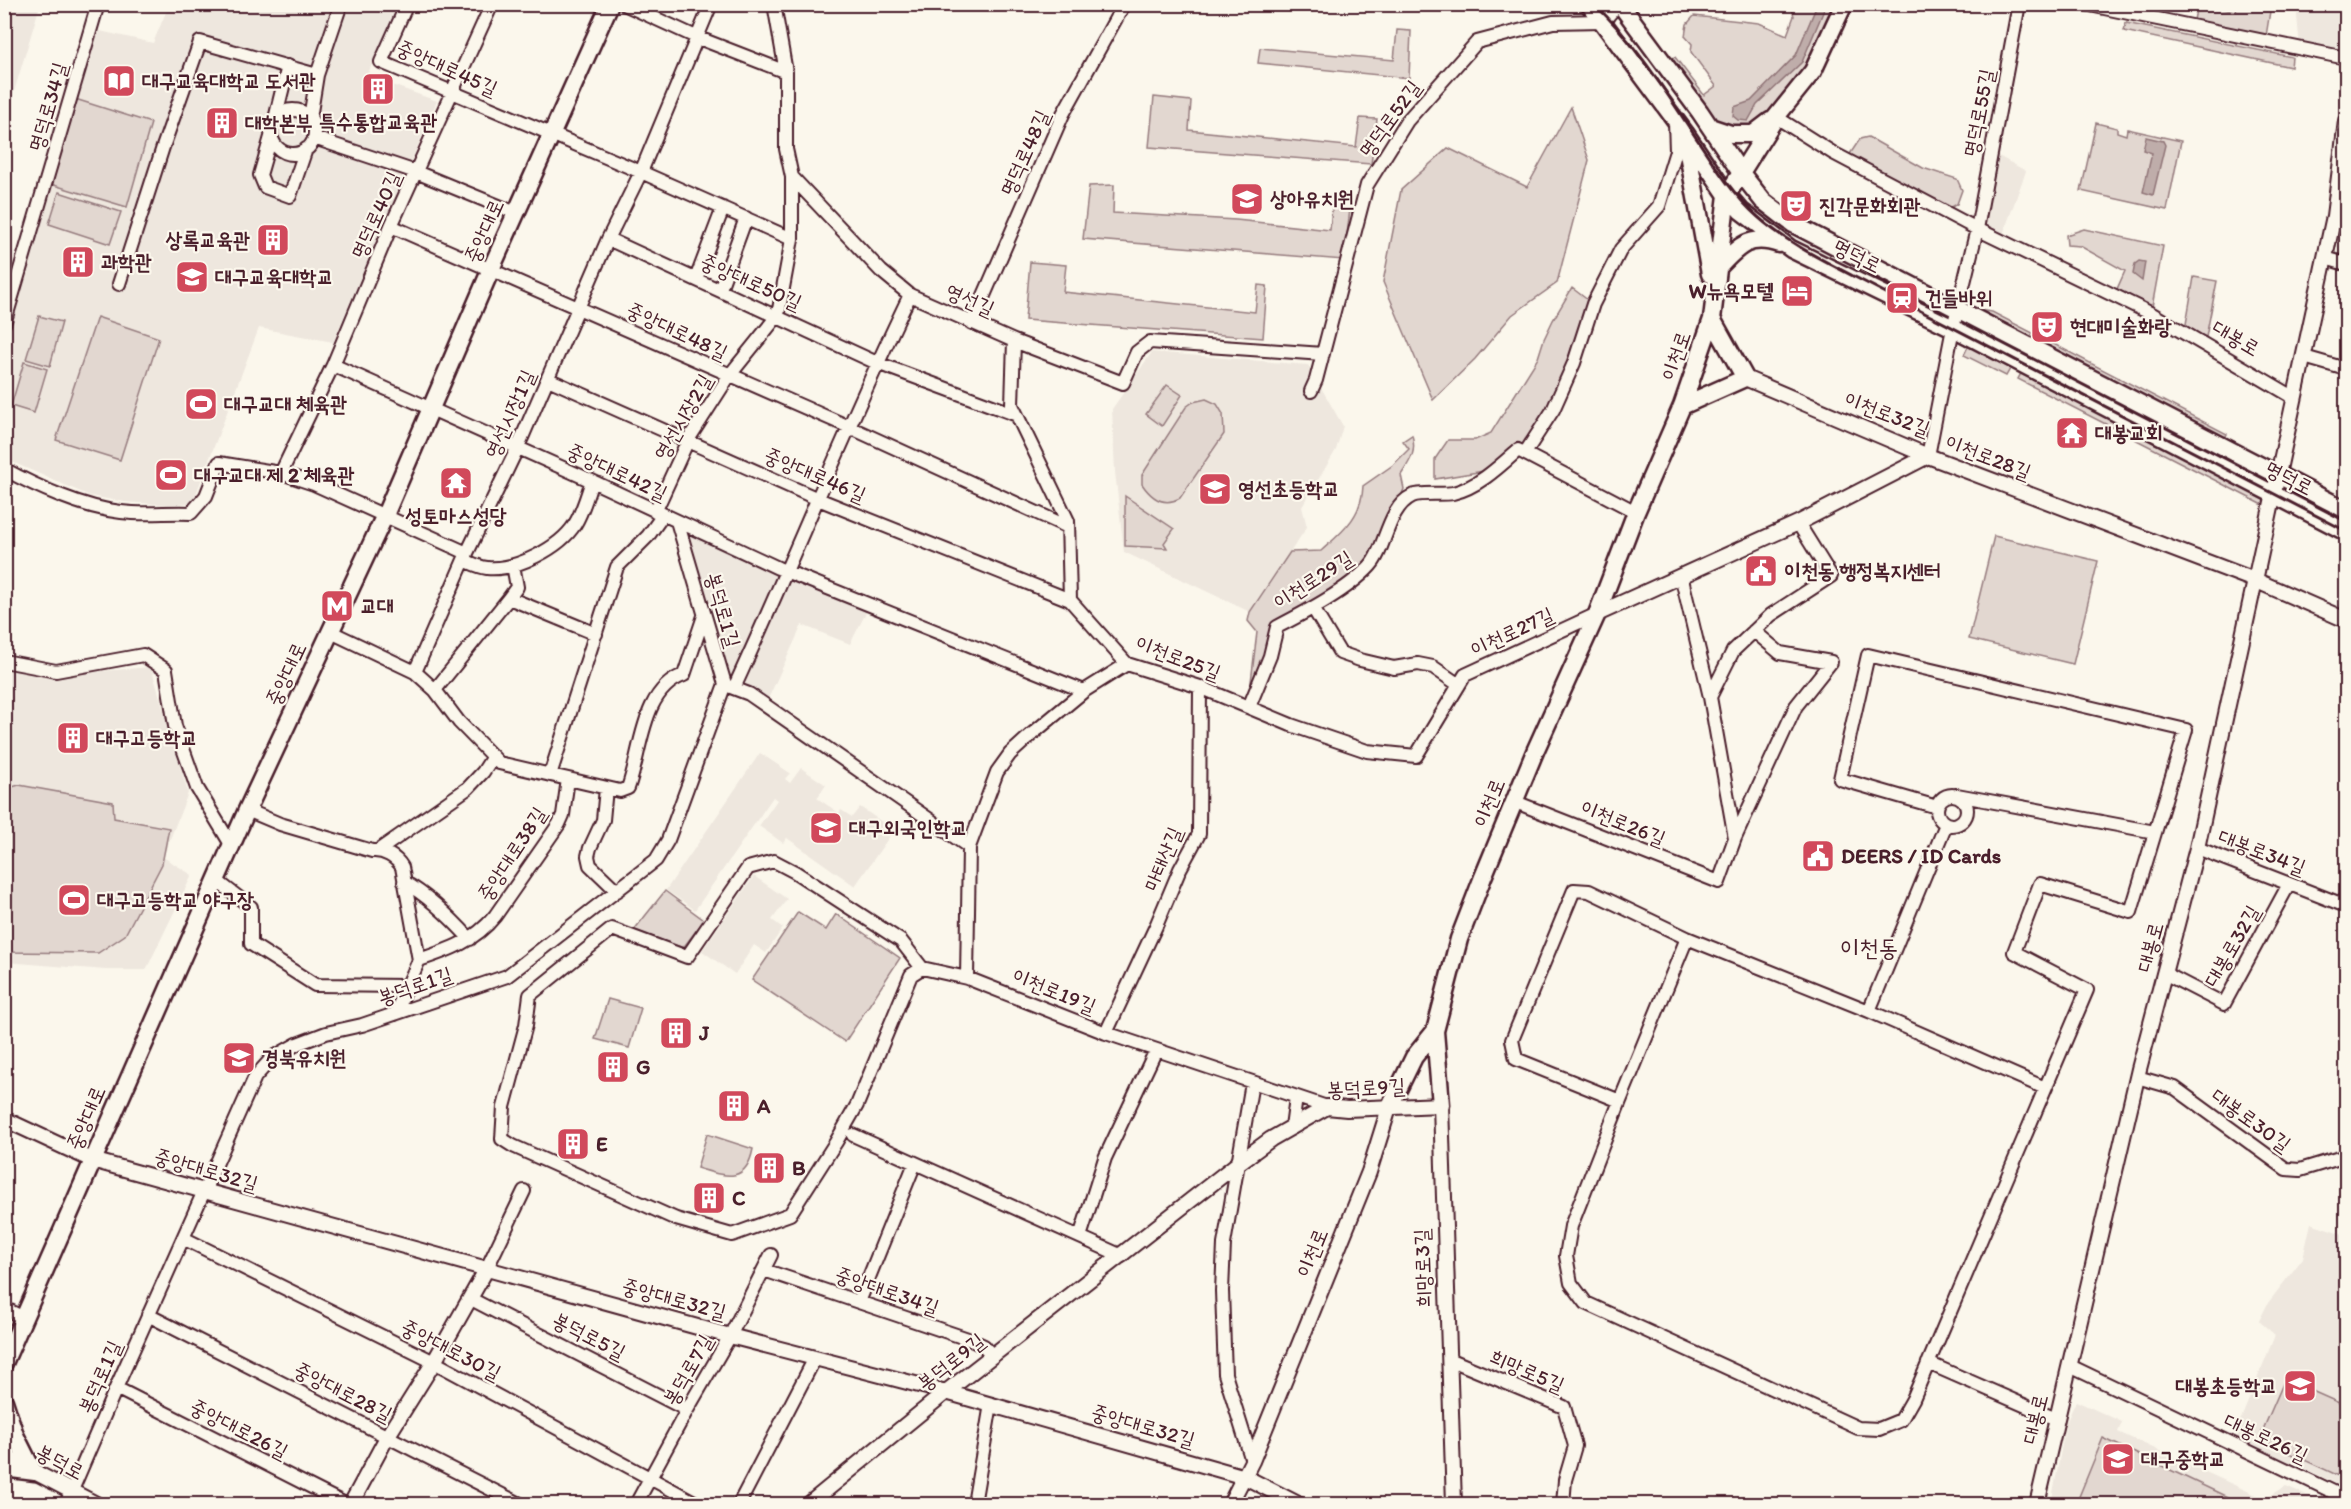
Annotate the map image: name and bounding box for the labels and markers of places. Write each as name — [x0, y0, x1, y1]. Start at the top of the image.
library icon: 대구교육대학교 도서관 — [101, 63, 137, 99]
place label: 대구교육대학교 도서관 — [142, 68, 316, 93]
building icon: 특수통합교육관 — [360, 71, 396, 107]
building icon: 대학본부 — [204, 105, 240, 141]
place label: 특수통합교육관 — [319, 109, 437, 134]
place label: 대학본부 — [245, 110, 313, 135]
school or university icon: 상아유치원 — [1229, 181, 1265, 217]
place label: 상아유치원 — [1270, 186, 1355, 211]
theatre icon: 진각문화회관 — [1778, 188, 1814, 224]
place label: 진각문화회관 — [1819, 193, 1920, 218]
building icon: 상록교육관 — [255, 222, 291, 258]
place label: 상록교육관 — [166, 227, 250, 252]
building icon: 과학관 — [60, 244, 96, 280]
place label: 과학관 — [101, 249, 152, 274]
school or university icon: 대구교육대학교 — [174, 259, 210, 295]
place label: 대구교육대학교 — [215, 264, 333, 289]
hotel icon: W뉴욕모텔 — [1779, 273, 1815, 309]
place label: W뉴욕모텔 — [1688, 278, 1774, 303]
station icon: 건들바위 — [1884, 280, 1920, 316]
place label: 건들바위 — [1925, 285, 1993, 310]
theatre icon: 현대미술화랑 — [2029, 309, 2065, 345]
place label: 현대미술화랑 — [2070, 314, 2172, 339]
sports icon: 대구교대 체육관 — [183, 386, 219, 422]
place label: 대구교대 체육관 — [224, 391, 347, 416]
temple icon: 대봉교회 — [2054, 415, 2090, 451]
place label: 대봉교회 — [2095, 420, 2163, 445]
sports icon: 대구교대 제 2 체육관 — [153, 457, 189, 493]
place label: 대구교대 제 2 체육관 — [194, 462, 355, 487]
temple icon: 성토마스성당 — [438, 465, 474, 501]
school or university icon: 영선초등학교 — [1197, 471, 1233, 507]
place label: 영선초등학교 — [1238, 476, 1339, 501]
place label: 성토마스성당 — [405, 503, 507, 528]
public building icon: 이천동 행정복지센터 — [1743, 553, 1779, 589]
place label: 이천동 행정복지센터 — [1784, 558, 1941, 583]
metro station icon: 교대 — [319, 588, 355, 624]
place label: 교대 — [360, 593, 394, 618]
building icon: 대구고등학교 — [55, 720, 91, 756]
place label: 대구고등학교 — [96, 725, 197, 750]
school or university icon: 대구외국인학교 — [808, 810, 844, 846]
place label: 대구외국인학교 — [849, 815, 967, 840]
public building icon: DEERS / ID Cards — [1800, 838, 1836, 874]
place label: DEERS / ID Cards — [1841, 843, 2001, 868]
sports icon: 대구고등학교 야구장 — [56, 882, 92, 918]
place label: 대구고등학교 야구장 — [97, 887, 254, 912]
building icon: J — [658, 1015, 694, 1051]
place label: J — [698, 1020, 710, 1045]
school or university icon: 경북유치원 — [221, 1040, 257, 1076]
place label: 경북유치원 — [262, 1045, 347, 1070]
building icon: G — [595, 1049, 631, 1085]
place label: G — [636, 1054, 651, 1079]
building icon: A — [716, 1088, 752, 1124]
place label: A — [756, 1093, 771, 1118]
building icon: E — [555, 1126, 591, 1162]
place label: E — [596, 1131, 608, 1156]
building icon: B — [751, 1150, 787, 1186]
place label: B — [792, 1155, 806, 1180]
building icon: C — [691, 1180, 727, 1216]
place label: C — [732, 1185, 746, 1210]
school or university icon: 대봉초등학교 — [2282, 1368, 2318, 1404]
place label: 대봉초등학교 — [2176, 1373, 2277, 1398]
school or university icon: 대구중학교 — [2100, 1441, 2136, 1477]
place label: 대구중학교 — [2141, 1446, 2226, 1471]

